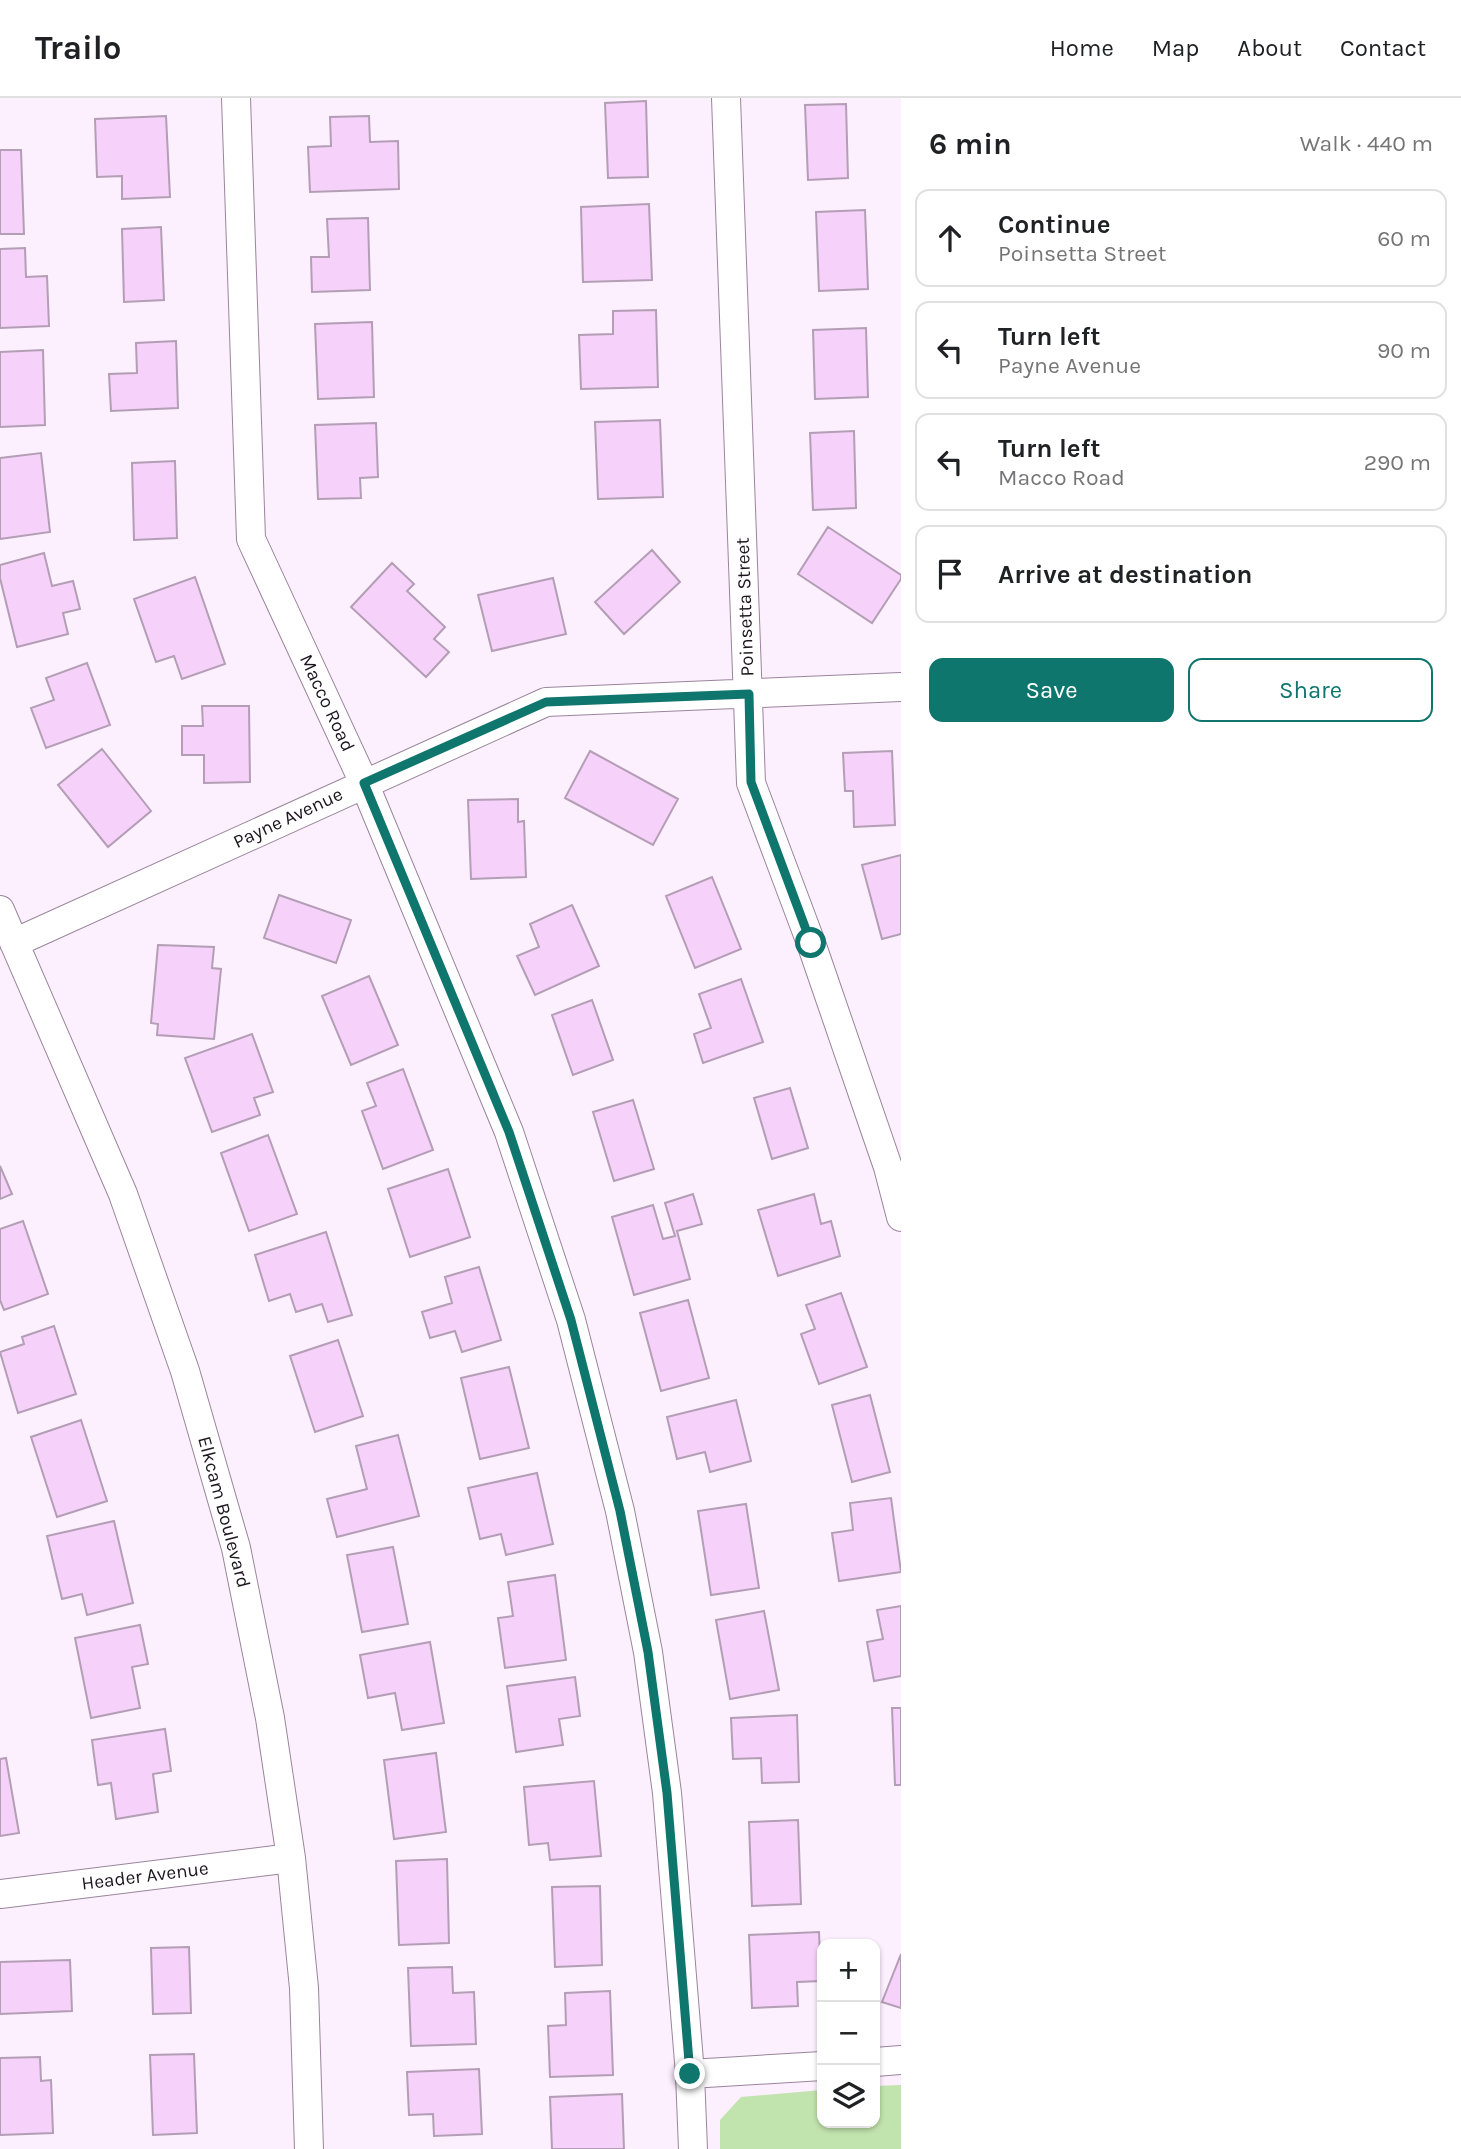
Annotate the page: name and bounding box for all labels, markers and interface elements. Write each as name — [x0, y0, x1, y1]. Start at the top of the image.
text: Trailo — [35, 29, 122, 67]
text: Home — [1050, 34, 1114, 62]
text: Map — [1152, 34, 1199, 62]
text: About — [1237, 34, 1302, 62]
text: Contact — [1340, 34, 1426, 62]
text: 6 min — [929, 126, 1012, 162]
text: Walk · 440 m — [1300, 130, 1433, 157]
text: Continue — [998, 209, 1110, 240]
icon: ahead — [931, 219, 969, 257]
text: 60 m — [1377, 225, 1431, 252]
text: Poinsetta Street — [998, 240, 1167, 267]
text: Turn left — [998, 321, 1100, 352]
icon: left — [931, 331, 969, 369]
text: 90 m — [1377, 337, 1431, 364]
text: Payne Avenue — [998, 352, 1141, 379]
text: Turn left — [998, 433, 1100, 464]
icon: left — [931, 443, 969, 481]
text: 290 m — [1364, 449, 1431, 476]
text: Macco Road — [998, 464, 1125, 491]
street label: Poinsetta Street — [732, 537, 758, 677]
icon: arrive — [931, 555, 969, 593]
text: Arrive at destination — [998, 559, 1252, 590]
street label: Macco Road — [295, 651, 359, 755]
button: Save — [929, 658, 1174, 722]
button: Share — [1188, 658, 1433, 722]
street label: Payne Avenue — [230, 783, 346, 853]
route start — [795, 927, 826, 958]
street label: Elkcam Boulevard — [193, 1434, 255, 1590]
street label: Header Avenue — [80, 1857, 210, 1895]
map controls — [817, 1939, 880, 2128]
button: + — [817, 1939, 880, 2002]
button: − — [817, 2002, 880, 2065]
route end — [674, 2058, 705, 2089]
button: layers — [817, 2065, 880, 2128]

